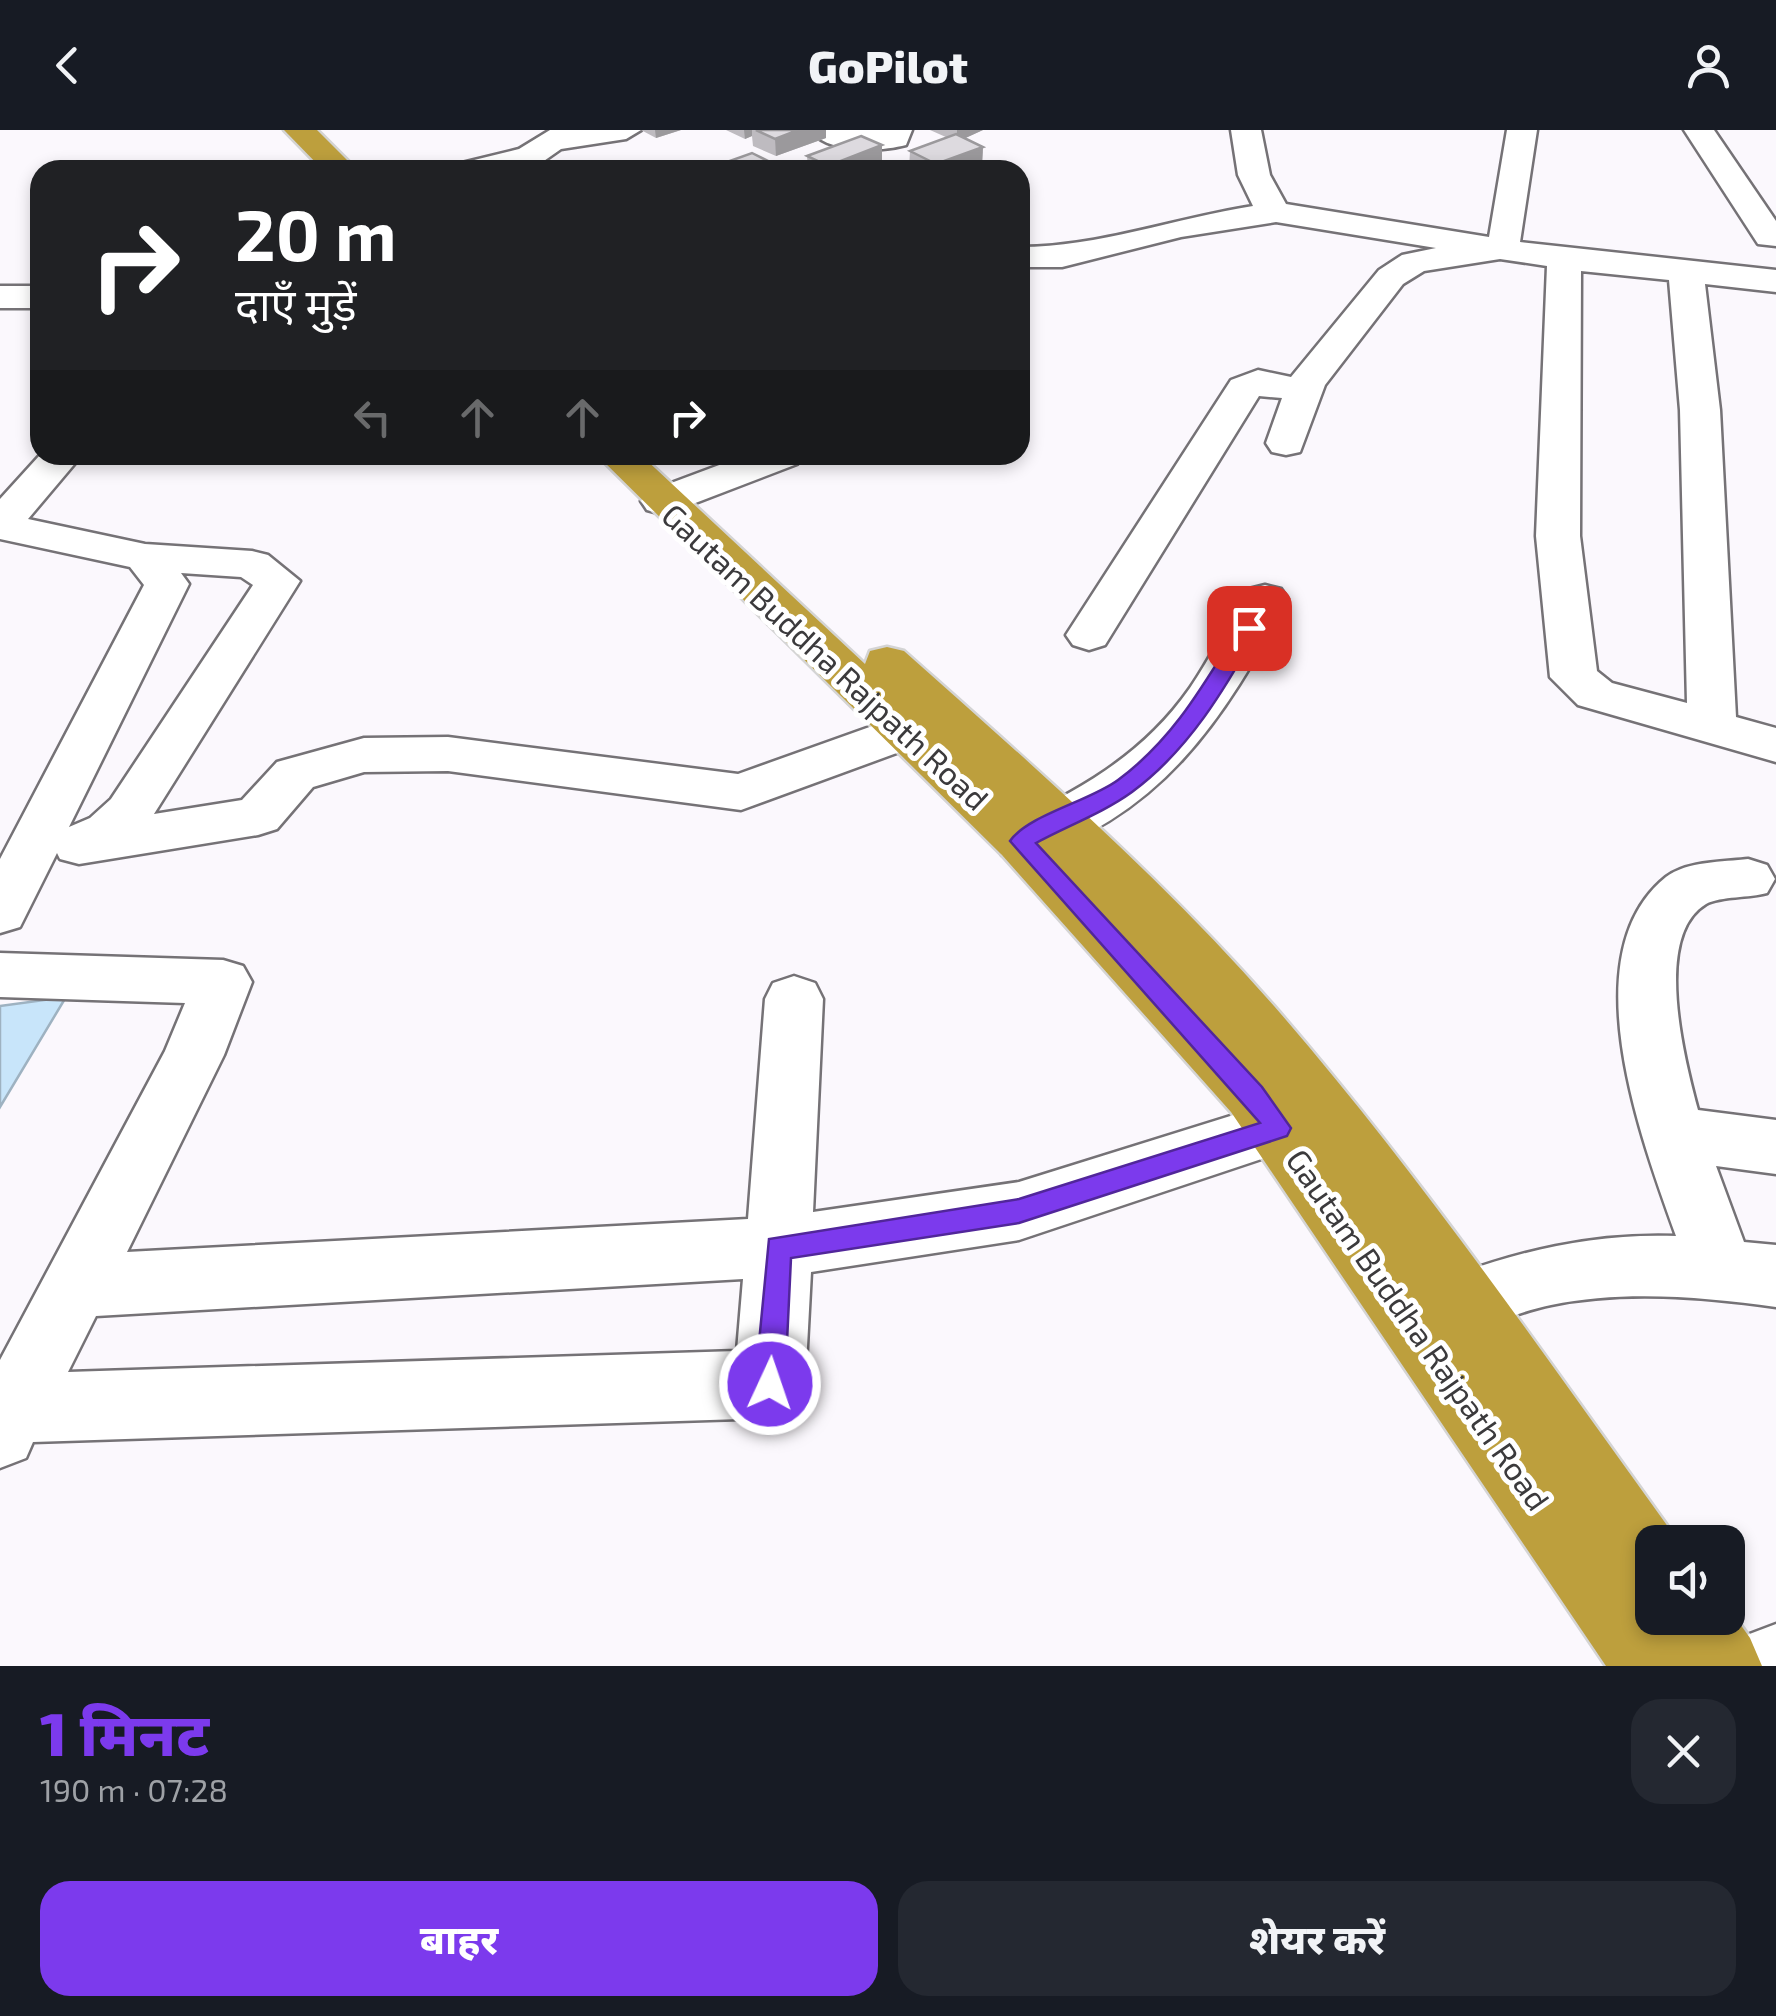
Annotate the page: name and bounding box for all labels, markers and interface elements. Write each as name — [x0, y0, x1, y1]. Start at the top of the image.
icon: back — [40, 38, 95, 93]
text: GoPilot — [808, 38, 968, 92]
icon: person — [1681, 38, 1736, 93]
text: 20 m — [235, 191, 397, 275]
icon: right — [70, 200, 200, 330]
text: दाएँ मुड़ें — [235, 276, 356, 330]
icon: left — [345, 390, 400, 445]
icon: ahead — [450, 390, 505, 445]
icon: ahead — [555, 390, 610, 445]
icon: right — [660, 390, 715, 445]
street label: Gautam Buddha Rajpath Road — [654, 495, 997, 818]
pin — [1207, 586, 1292, 671]
icon: arrive — [1222, 601, 1277, 656]
street label: Gautam Buddha Rajpath Road — [1279, 1141, 1558, 1517]
position arrow — [718, 1332, 822, 1436]
map controls — [1635, 1525, 1745, 1635]
button: sound — [1635, 1525, 1745, 1635]
text: 1 मिनट — [40, 1696, 209, 1768]
button: close — [1631, 1699, 1736, 1804]
text: 190 m · 07:28 — [40, 1770, 228, 1808]
button: बाहर — [40, 1881, 878, 1996]
button: शेयर करें — [898, 1881, 1736, 1996]

